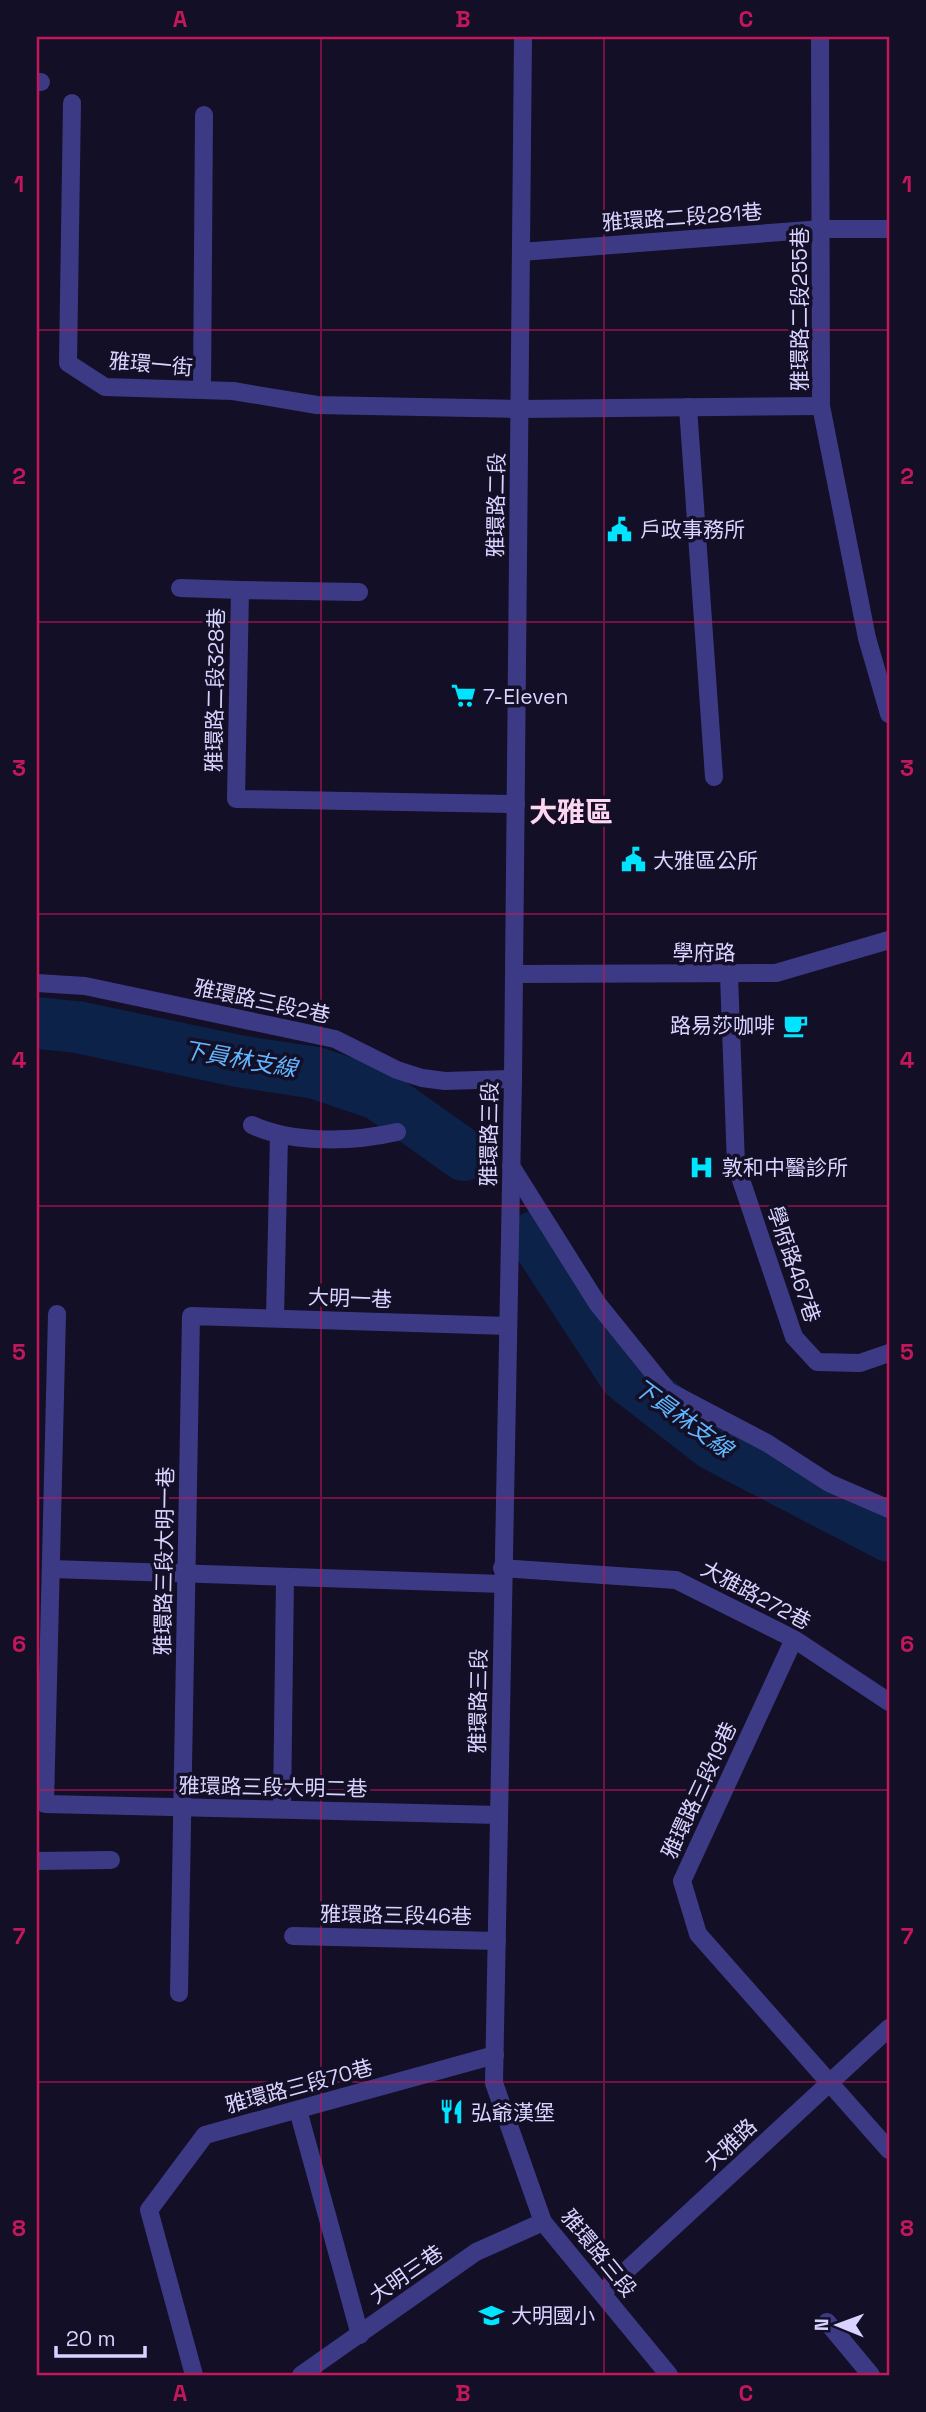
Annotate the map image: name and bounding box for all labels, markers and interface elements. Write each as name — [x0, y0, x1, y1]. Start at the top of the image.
text: A — [173, 4, 188, 34]
text: B — [455, 4, 471, 34]
text: C — [739, 4, 753, 34]
text: 1 — [14, 169, 24, 199]
text: 1 — [902, 169, 912, 199]
street label: 雅環路二段281巷 — [601, 198, 763, 236]
street label: 雅環路二段255巷 — [786, 227, 813, 391]
street label: 雅環一街 — [108, 347, 194, 381]
street label: 雅環路二段 — [482, 452, 510, 558]
text: 2 — [12, 461, 26, 491]
text: 2 — [900, 461, 914, 491]
public building icon: 戶政事務所 — [606, 515, 634, 543]
place label: 戶政事務所 — [640, 516, 745, 543]
street label: 雅環路二段328巷 — [200, 608, 230, 772]
supermarket icon: 7-Eleven — [449, 682, 477, 710]
place label: 7-Eleven — [483, 683, 568, 710]
text: 3 — [12, 753, 26, 783]
text: 3 — [900, 753, 914, 783]
district label: 大雅區 — [529, 794, 613, 830]
public building icon: 大雅區公所 — [619, 846, 647, 874]
place label: 大雅區公所 — [653, 847, 758, 874]
street label: 學府路 — [673, 939, 736, 966]
street label: 雅環路三段2巷 — [191, 973, 333, 1029]
cafe icon: 路易莎咖啡 — [781, 1011, 809, 1039]
place label: 路易莎咖啡 — [670, 1012, 775, 1039]
water label: 下員林支線 — [181, 1034, 302, 1084]
text: 4 — [12, 1045, 27, 1075]
text: 4 — [900, 1045, 915, 1075]
street label: 雅環路三段 — [475, 1081, 503, 1187]
hospital icon: 敦和中醫診所 — [688, 1153, 716, 1181]
place label: 敦和中醫診所 — [722, 1154, 848, 1181]
street label: 學府路467巷 — [761, 1202, 827, 1326]
street label: 大明一巷 — [308, 1283, 392, 1313]
text: 5 — [12, 1337, 26, 1367]
text: 5 — [900, 1337, 914, 1367]
water label: 下員林支線 — [628, 1372, 741, 1466]
street label: 雅環路三段大明一巷 — [149, 1466, 179, 1656]
street label: 大雅路272巷 — [696, 1555, 816, 1635]
text: 6 — [12, 1629, 26, 1659]
text: 6 — [900, 1629, 914, 1659]
street label: 雅環路三段 — [464, 1648, 492, 1754]
street label: 雅環路三段19巷 — [656, 1717, 742, 1863]
street label: 雅環路三段大明二巷 — [178, 1772, 368, 1802]
street label: 雅環路三段46巷 — [320, 1900, 472, 1930]
text: 7 — [13, 1921, 26, 1951]
text: 7 — [901, 1921, 914, 1951]
street label: 雅環路三段70巷 — [223, 2053, 375, 2119]
restaurant icon: 弘爺漢堡 — [437, 2098, 465, 2126]
place label: 弘爺漢堡 — [471, 2099, 555, 2126]
street label: 大雅路 — [698, 2113, 762, 2175]
street label: 雅環路三段 — [555, 2204, 643, 2302]
text: 8 — [12, 2213, 26, 2243]
text: 8 — [900, 2213, 914, 2243]
street label: 大明三巷 — [364, 2239, 448, 2309]
north arrow — [804, 2290, 874, 2360]
school or university icon: 大明國小 — [477, 2301, 505, 2329]
place label: 大明國小 — [511, 2302, 595, 2329]
scale bar — [56, 2314, 145, 2358]
text: N — [809, 2318, 834, 2331]
text: 20 m — [66, 2325, 116, 2352]
text: A — [173, 2378, 188, 2408]
text: B — [455, 2378, 471, 2408]
text: C — [739, 2378, 753, 2408]

